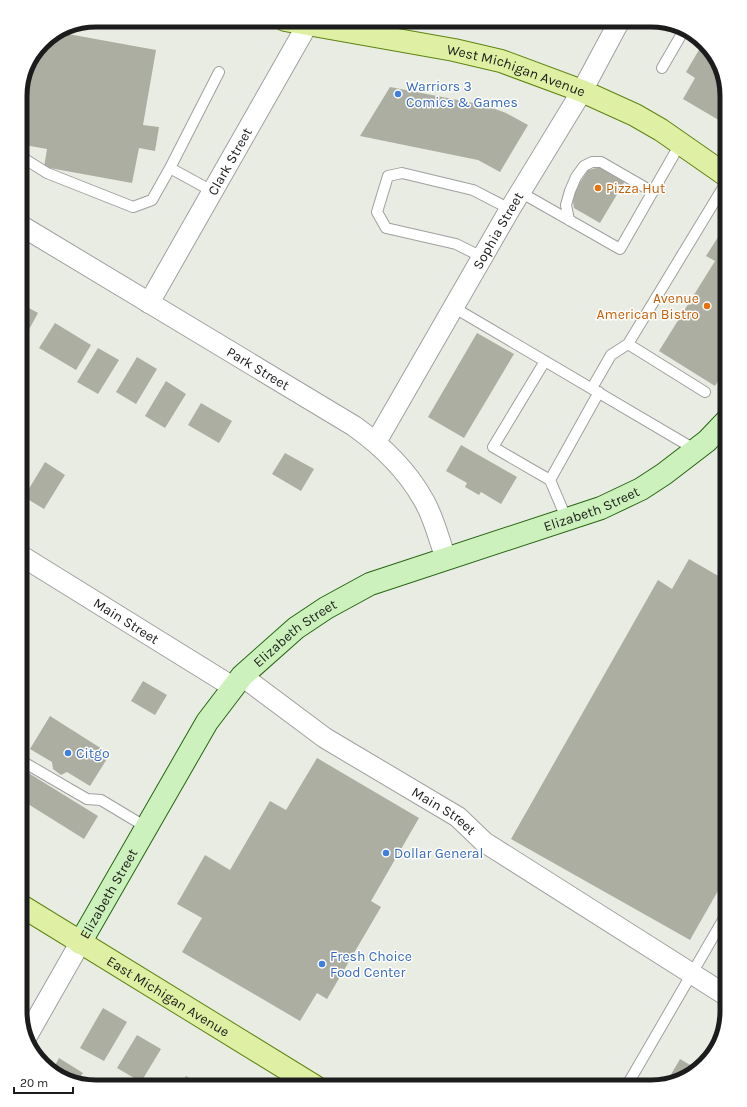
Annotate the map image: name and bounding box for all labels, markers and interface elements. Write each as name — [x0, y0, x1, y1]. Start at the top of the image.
street label: West Michigan Avenue — [446, 41, 588, 101]
place label: Warriors 3 Comics & Games — [406, 78, 518, 111]
marker: Warriors 3 Comics & Games — [393, 89, 403, 99]
street label: Clark Street — [204, 125, 256, 198]
place label: Pizza Hut — [606, 180, 665, 197]
marker: Pizza Hut — [593, 183, 603, 193]
street label: Sophia Street — [469, 189, 527, 272]
place label: Avenue American Bistro — [597, 290, 699, 323]
marker: Avenue American Bistro — [702, 301, 712, 311]
street label: Park Street — [223, 343, 292, 394]
street label: Elizabeth Street — [542, 483, 642, 535]
street label: Main Street — [90, 595, 162, 648]
street label: Elizabeth Street — [250, 596, 340, 671]
place label: Citgo — [76, 745, 110, 762]
marker: Citgo — [63, 748, 73, 758]
street label: Main Street — [408, 783, 479, 839]
place label: Dollar General — [394, 845, 483, 862]
street label: Elizabeth Street — [76, 846, 141, 942]
marker: Dollar General — [381, 848, 391, 858]
place label: Fresh Choice Food Center — [330, 948, 412, 981]
street label: East Michigan Avenue — [103, 952, 232, 1041]
marker: Fresh Choice Food Center — [317, 959, 327, 969]
scale bar — [14, 1069, 73, 1095]
text: 20 m — [20, 1076, 48, 1090]

